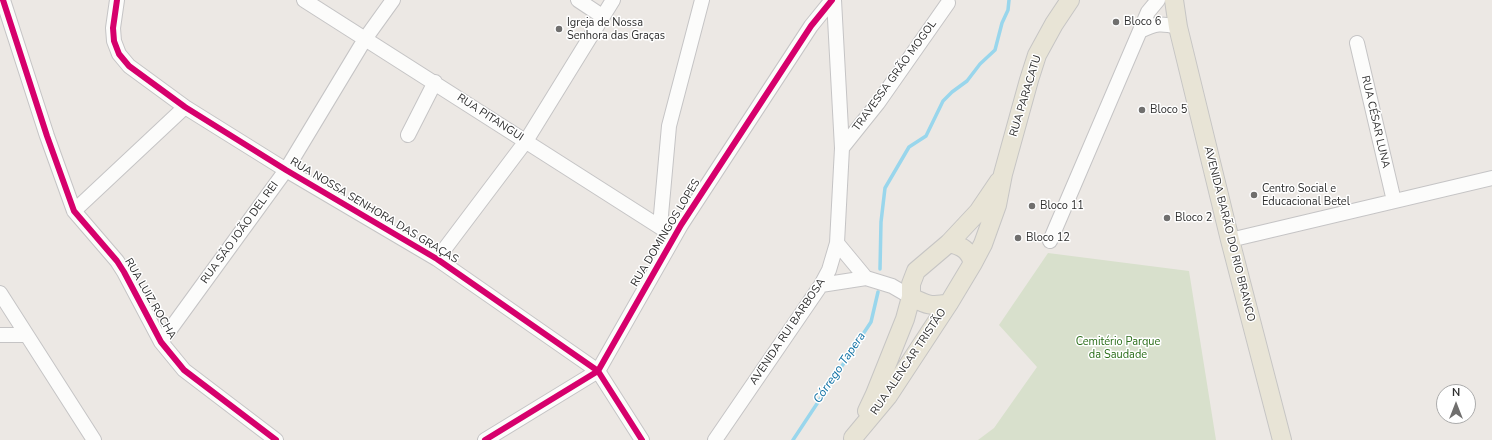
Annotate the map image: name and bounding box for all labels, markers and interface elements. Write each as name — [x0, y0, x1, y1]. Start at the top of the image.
place label: Bloco 6 — [1124, 15, 1161, 29]
place label: Igreja de Nossa Senhora das Graças — [567, 16, 665, 42]
marker: Bloco 6 — [1111, 17, 1121, 27]
street label: TRAVESSA GRÃO MOGOL — [850, 18, 940, 134]
marker: Igreja de Nossa Senhora das Graças — [554, 24, 564, 34]
street label: RUA PARACATU — [1007, 54, 1045, 138]
street label: RUA CÉSAR LUNA — [1358, 74, 1392, 170]
street label: RUA PITANGUI — [454, 92, 526, 144]
place label: Bloco 5 — [1150, 103, 1187, 117]
marker: Bloco 5 — [1137, 105, 1147, 115]
street label: AVENIDA BARÃO DO RIO BRANCO — [1201, 145, 1257, 323]
street label: RUA NOSSA SENHORA DAS GRAÇAS — [288, 155, 460, 267]
street label: RUA DOMINGOS LOPES — [629, 177, 703, 289]
street label: RUA SÃO JOÃO DEL REI — [199, 179, 281, 287]
place label: Centro Social e Educacional Betel — [1262, 182, 1350, 208]
marker: Centro Social e Educacional Betel — [1249, 190, 1259, 200]
place label: Bloco 11 — [1040, 199, 1084, 213]
marker: Bloco 11 — [1027, 201, 1037, 211]
place label: Bloco 2 — [1175, 211, 1212, 225]
marker: Bloco 2 — [1162, 213, 1172, 223]
place label: Bloco 12 — [1026, 231, 1070, 245]
marker: Bloco 12 — [1013, 233, 1023, 243]
street label: RUA LUIZ ROCHA — [121, 256, 179, 342]
street label: AVENIDA RUI BARBOSA — [747, 276, 829, 388]
street label: RUA ALENCAR TRISTÃO — [868, 306, 950, 418]
water label: Córrego Tapera — [811, 330, 869, 406]
park label: Cemitério Parque da Saudade — [1076, 335, 1160, 361]
north arrow — [1436, 384, 1476, 424]
text: N — [1452, 385, 1460, 400]

